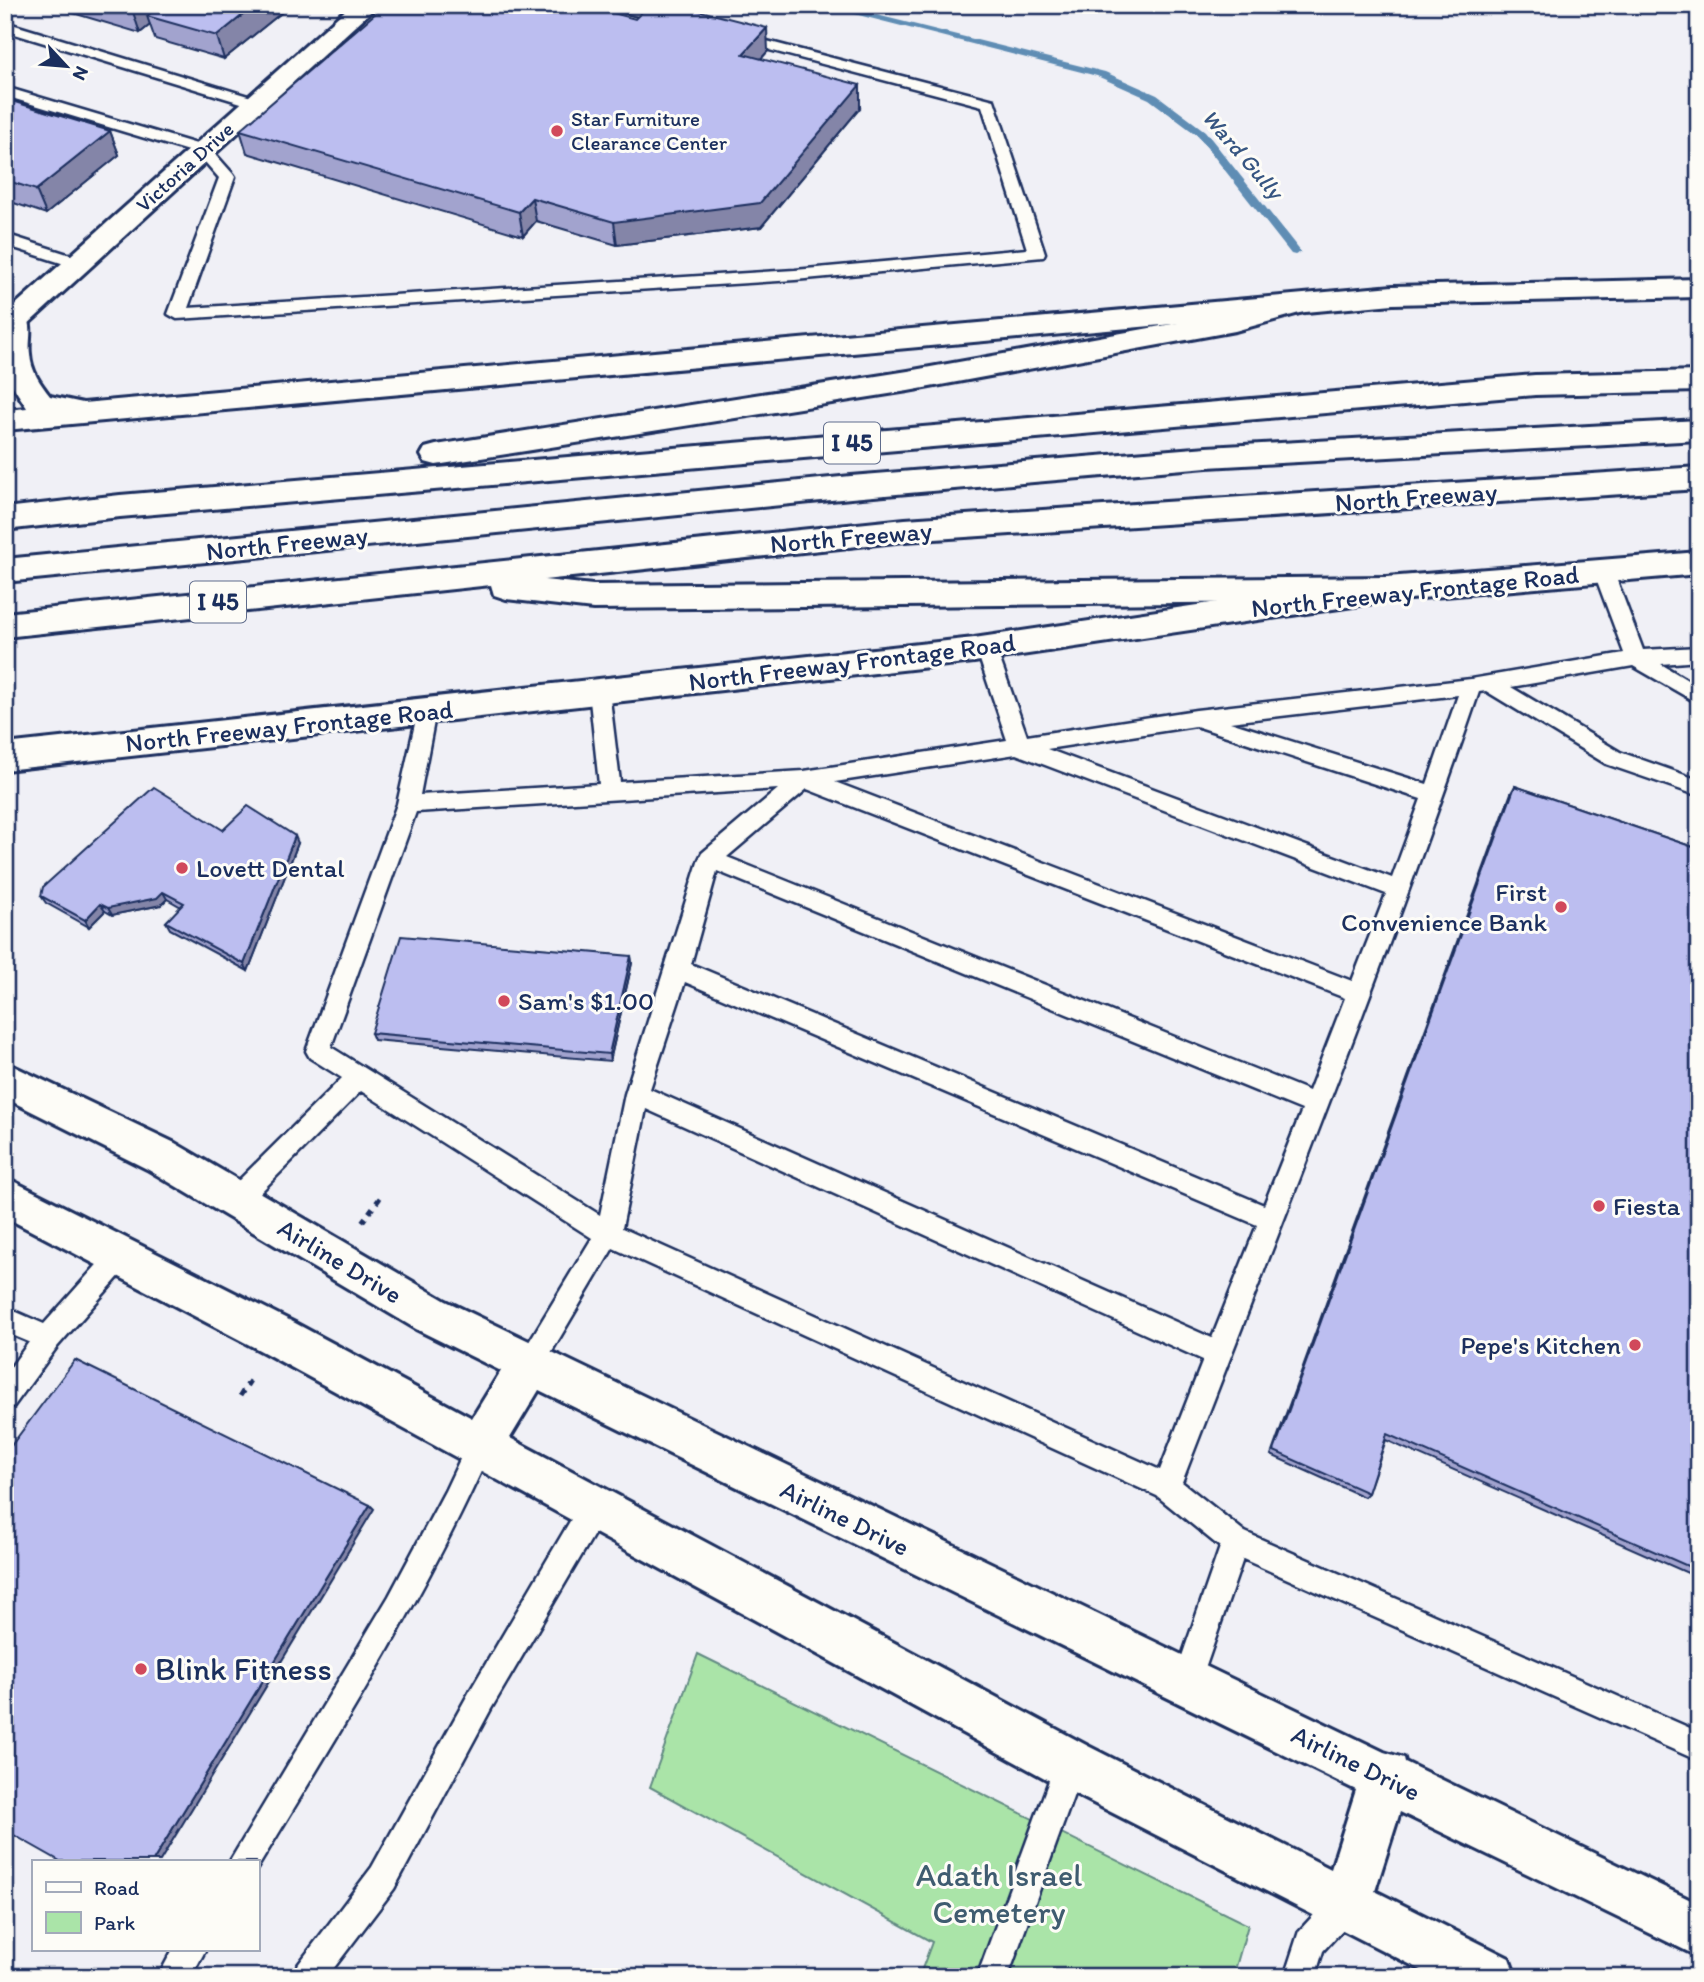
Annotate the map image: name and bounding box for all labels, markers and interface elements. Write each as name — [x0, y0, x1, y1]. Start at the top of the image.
north arrow — [32, 32, 102, 102]
text: N — [68, 62, 94, 84]
water label: Ward Gully — [1196, 103, 1291, 206]
place label: Star Furniture Clearance Center — [571, 106, 728, 155]
street label: Victoria Drive — [131, 116, 239, 217]
marker: Star Furniture Clearance Center — [549, 123, 565, 139]
road number: I 45 — [824, 422, 880, 463]
street label: North Freeway — [1334, 475, 1498, 519]
street label: North Freeway — [769, 514, 933, 560]
street label: North Freeway — [204, 519, 370, 567]
street label: North Freeway Frontage Road — [1250, 558, 1580, 624]
road number: I 45 — [190, 582, 246, 622]
street label: North Freeway Frontage Road — [687, 626, 1017, 698]
street label: North Freeway Frontage Road — [124, 693, 454, 759]
place label: Lovett Dental — [196, 852, 345, 884]
marker: Lovett Dental — [174, 860, 190, 876]
place label: First Convenience Bank — [1341, 876, 1548, 938]
marker: First Convenience Bank — [1553, 899, 1569, 915]
place label: Sam's $1.00 — [518, 985, 654, 1017]
marker: Sam's $1.00 — [496, 993, 512, 1009]
place label: Fiesta — [1613, 1190, 1681, 1222]
marker: Fiesta — [1591, 1198, 1607, 1214]
street label: Airline Drive — [272, 1211, 408, 1311]
place label: Pepe's Kitchen — [1461, 1329, 1621, 1361]
marker: Pepe's Kitchen — [1627, 1337, 1643, 1353]
street label: Airline Drive — [775, 1473, 915, 1563]
place label: Blink Fitness — [155, 1650, 332, 1688]
marker: Blink Fitness — [133, 1661, 149, 1677]
street label: Airline Drive — [1286, 1718, 1426, 1808]
park label: Adath Israel Cemetery — [916, 1856, 1082, 1931]
legend — [32, 1860, 259, 1951]
text: Road — [94, 1875, 140, 1900]
text: Park — [94, 1910, 136, 1935]

